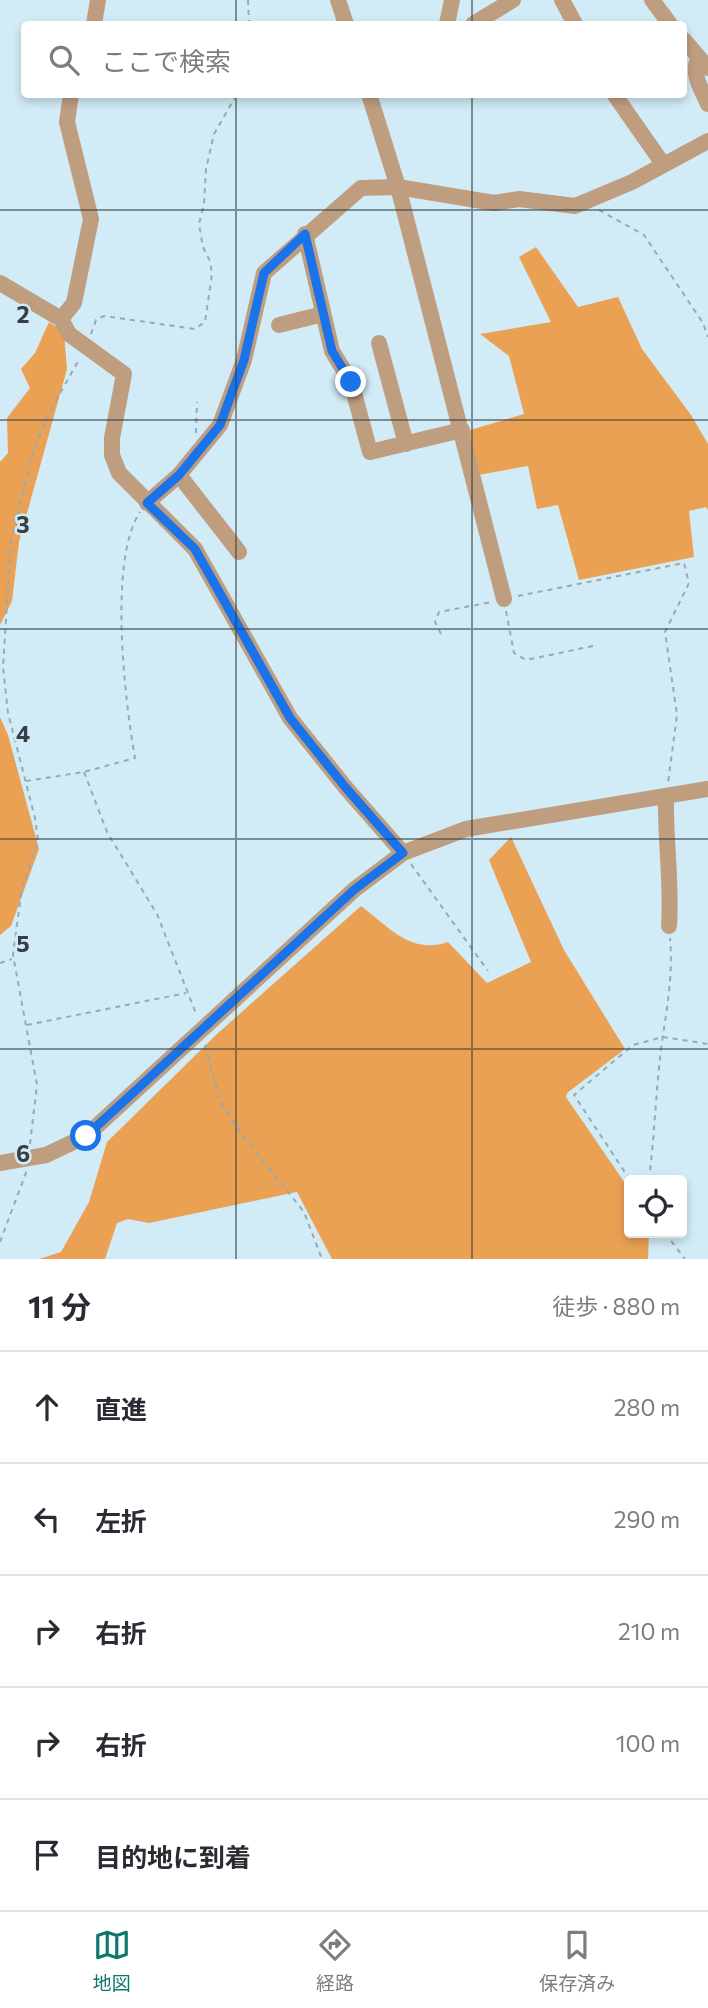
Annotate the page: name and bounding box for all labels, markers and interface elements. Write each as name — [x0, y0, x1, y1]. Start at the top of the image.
search box — [21, 21, 687, 98]
icon: search — [45, 41, 83, 79]
text: ここで検索 — [101, 45, 231, 76]
text: 2 — [16, 300, 30, 328]
route end — [335, 366, 366, 397]
text: 3 — [16, 510, 30, 538]
text: 4 — [16, 719, 30, 747]
text: 5 — [16, 929, 30, 957]
route start — [70, 1120, 101, 1151]
text: 6 — [16, 1139, 30, 1167]
map controls — [624, 1175, 687, 1238]
button: locate — [624, 1175, 687, 1238]
text: 11 分 — [28, 1287, 91, 1324]
text: 徒歩 · 880 m — [552, 1292, 680, 1320]
icon: ahead — [28, 1388, 66, 1426]
text: 直進 — [95, 1393, 147, 1424]
text: 280 m — [614, 1393, 680, 1421]
icon: left — [28, 1500, 66, 1538]
text: 左折 — [95, 1505, 147, 1536]
text: 290 m — [614, 1505, 680, 1533]
icon: right — [28, 1612, 66, 1650]
text: 右折 — [95, 1617, 147, 1648]
text: 210 m — [618, 1617, 680, 1645]
icon: right — [28, 1724, 66, 1762]
text: 右折 — [95, 1729, 147, 1760]
text: 100 m — [616, 1729, 680, 1757]
icon: arrive — [28, 1836, 66, 1874]
text: 目的地に到着 — [95, 1841, 251, 1872]
tab: 地図 — [93, 1926, 131, 1995]
tab: 経路 — [316, 1926, 354, 1995]
tab: 保存済み — [539, 1926, 615, 1995]

